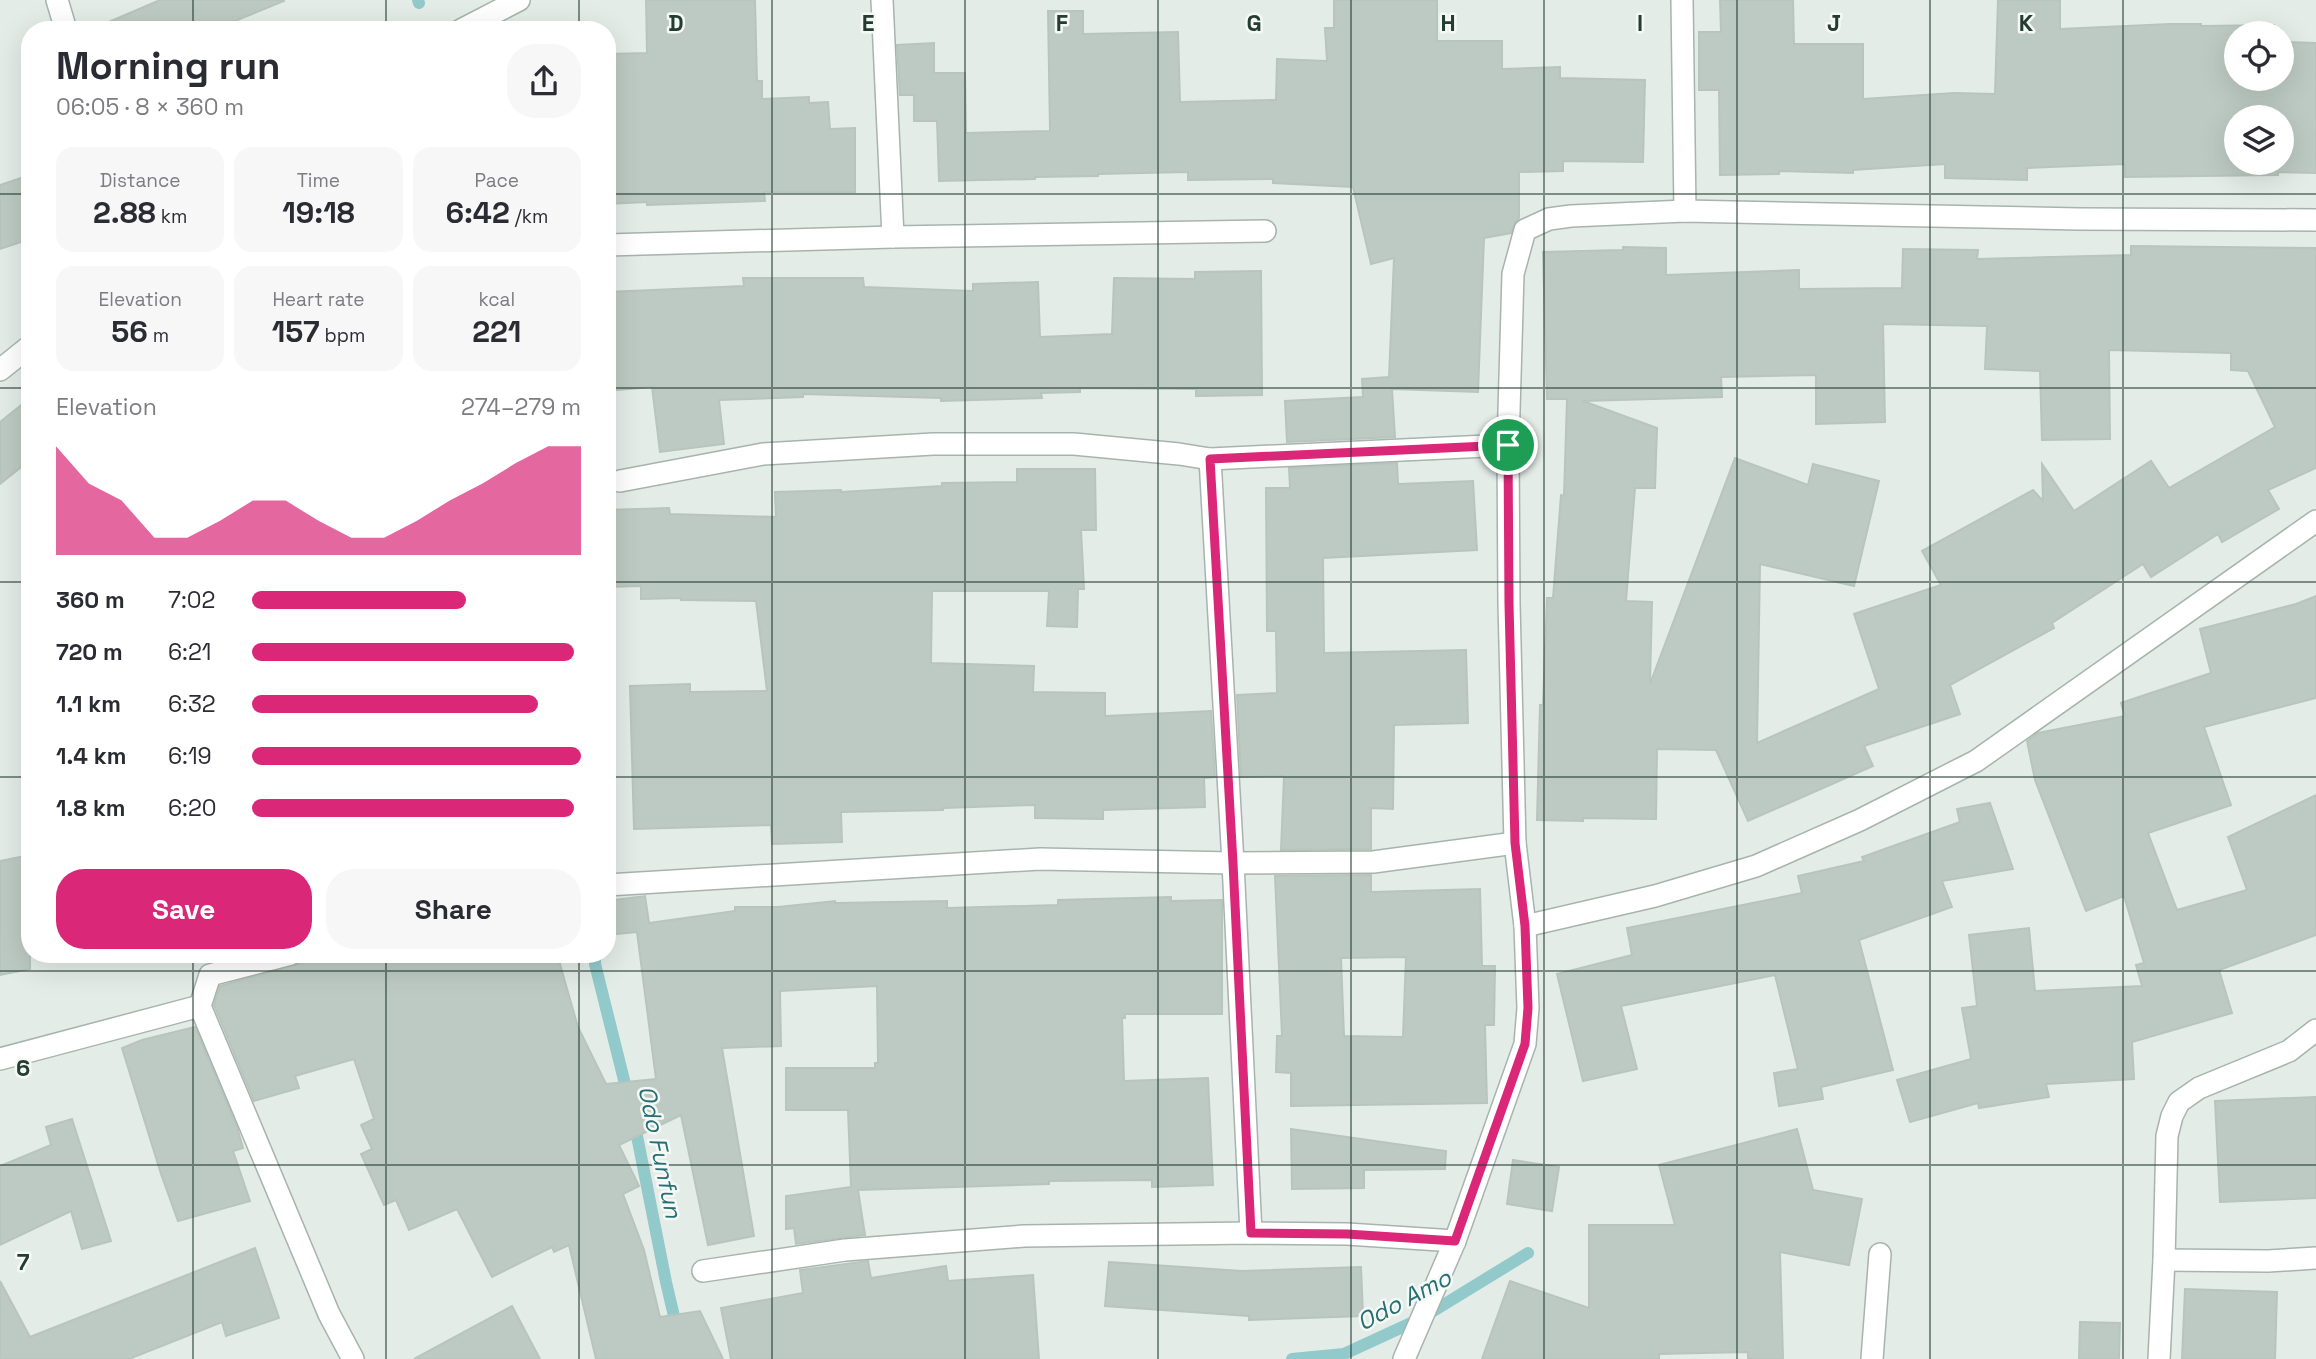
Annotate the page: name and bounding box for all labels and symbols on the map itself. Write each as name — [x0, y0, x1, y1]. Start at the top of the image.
text: D — [668, 8, 684, 38]
text: E — [862, 8, 874, 38]
text: F — [1056, 8, 1068, 38]
text: G — [1246, 8, 1262, 38]
text: H — [1440, 8, 1456, 38]
text: I — [1637, 8, 1643, 38]
text: J — [1827, 8, 1841, 38]
text: K — [2019, 8, 2034, 38]
pin — [1478, 415, 1538, 475]
text: 6 — [16, 1053, 30, 1083]
water label: Odo Funfun — [631, 1083, 690, 1222]
text: 7 — [17, 1247, 30, 1277]
water label: Odo Amo — [1351, 1261, 1457, 1337]

